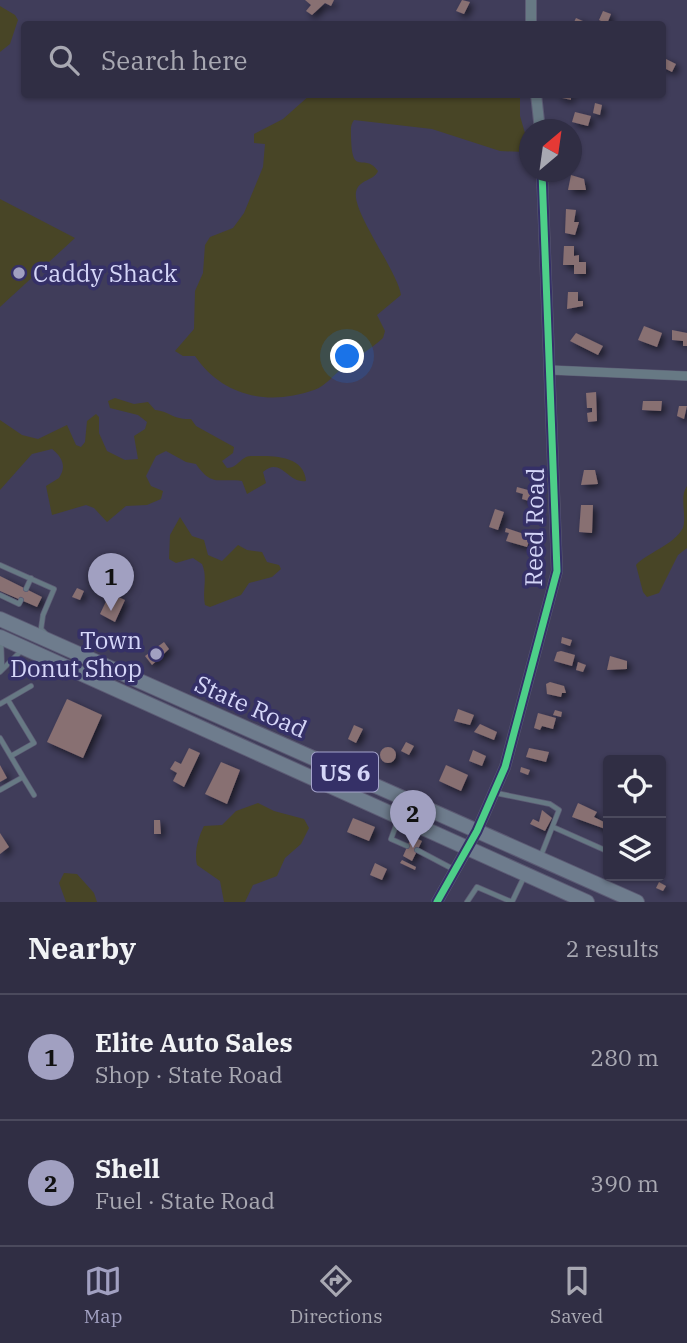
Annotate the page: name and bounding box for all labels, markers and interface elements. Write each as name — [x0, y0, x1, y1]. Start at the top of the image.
search box — [21, 21, 666, 98]
icon: search — [45, 41, 83, 79]
text: Search here — [101, 43, 247, 77]
north arrow — [519, 119, 582, 182]
place label: Caddy Shack — [33, 257, 178, 289]
marker: Caddy Shack — [11, 265, 27, 281]
your location — [330, 339, 364, 373]
street label: Reed Road — [517, 467, 551, 587]
pin: 1 — [88, 553, 134, 611]
place label: Town Donut Shop — [10, 624, 142, 684]
marker: Town Donut Shop — [148, 646, 164, 662]
street label: State Road — [190, 667, 312, 745]
road number: US 6 — [312, 752, 378, 792]
map controls — [603, 755, 666, 881]
button: locate — [603, 755, 666, 818]
pin: 2 — [390, 790, 436, 848]
button: layers — [603, 818, 666, 881]
text: Nearby — [28, 928, 136, 967]
text: 2 results — [566, 933, 659, 963]
text: Elite Auto Sales — [95, 1025, 293, 1059]
text: 1 — [44, 1042, 58, 1072]
text: 280 m — [590, 1042, 659, 1072]
text: Shop · State Road — [95, 1059, 283, 1089]
text: Shell — [95, 1151, 160, 1185]
text: 2 — [44, 1168, 58, 1198]
text: 390 m — [590, 1168, 659, 1198]
text: Fuel · State Road — [95, 1185, 275, 1215]
tab: Map — [84, 1262, 122, 1328]
tab: Directions — [290, 1262, 383, 1328]
tab: Saved — [550, 1262, 603, 1328]

